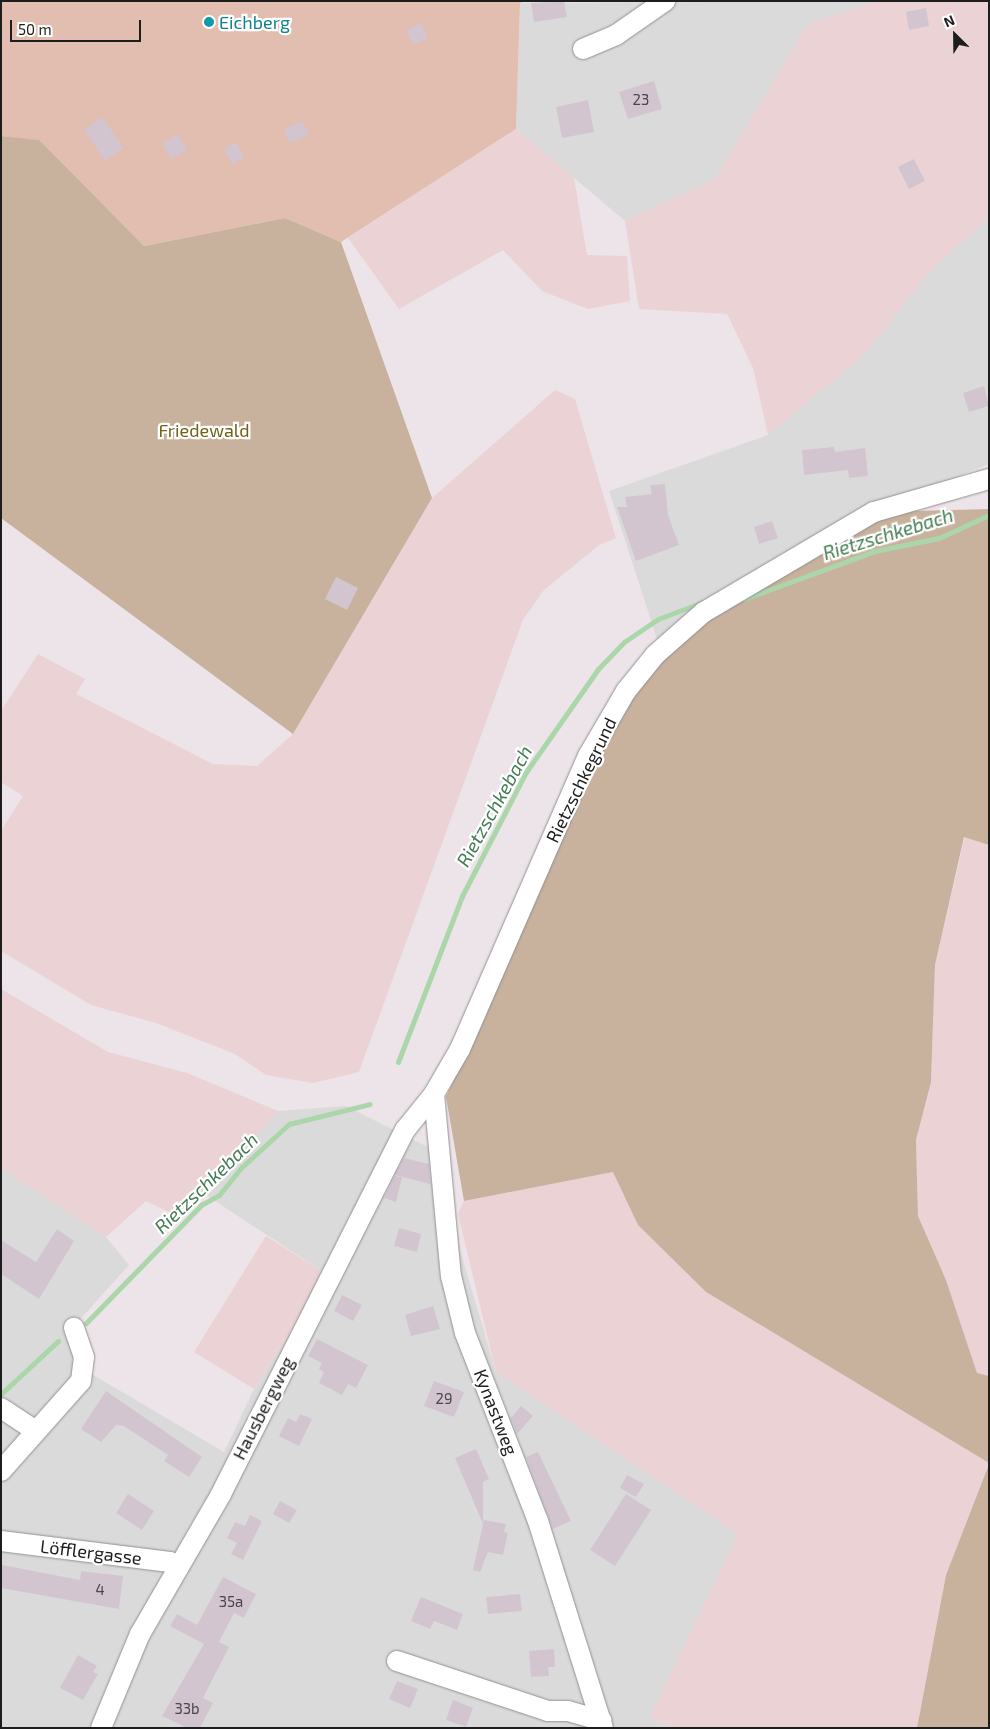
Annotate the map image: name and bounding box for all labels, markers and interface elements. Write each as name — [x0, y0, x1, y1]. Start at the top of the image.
scale bar — [12, 10, 144, 42]
north arrow — [930, 10, 980, 60]
place label: Eichberg — [219, 11, 290, 33]
text: N — [941, 11, 957, 31]
marker: Eichberg — [203, 16, 215, 28]
text: 50 m — [18, 20, 52, 38]
house number: 23 — [633, 91, 649, 109]
park label: Friedewald — [158, 419, 250, 441]
water label: Rietzschkebach — [820, 503, 956, 565]
street label: Rietzschkegrund — [541, 714, 621, 846]
water label: Rietzschkebach — [451, 741, 537, 871]
water label: Rietzschkebach — [149, 1128, 263, 1238]
street label: Hausbergweg — [228, 1353, 298, 1463]
street label: Kynastweg — [470, 1366, 522, 1458]
house number: 29 — [435, 1390, 453, 1408]
street label: Löfflergasse — [39, 1535, 143, 1569]
house number: 4 — [95, 1581, 105, 1599]
house number: 35a — [219, 1593, 243, 1611]
house number: 33b — [174, 1700, 200, 1718]

